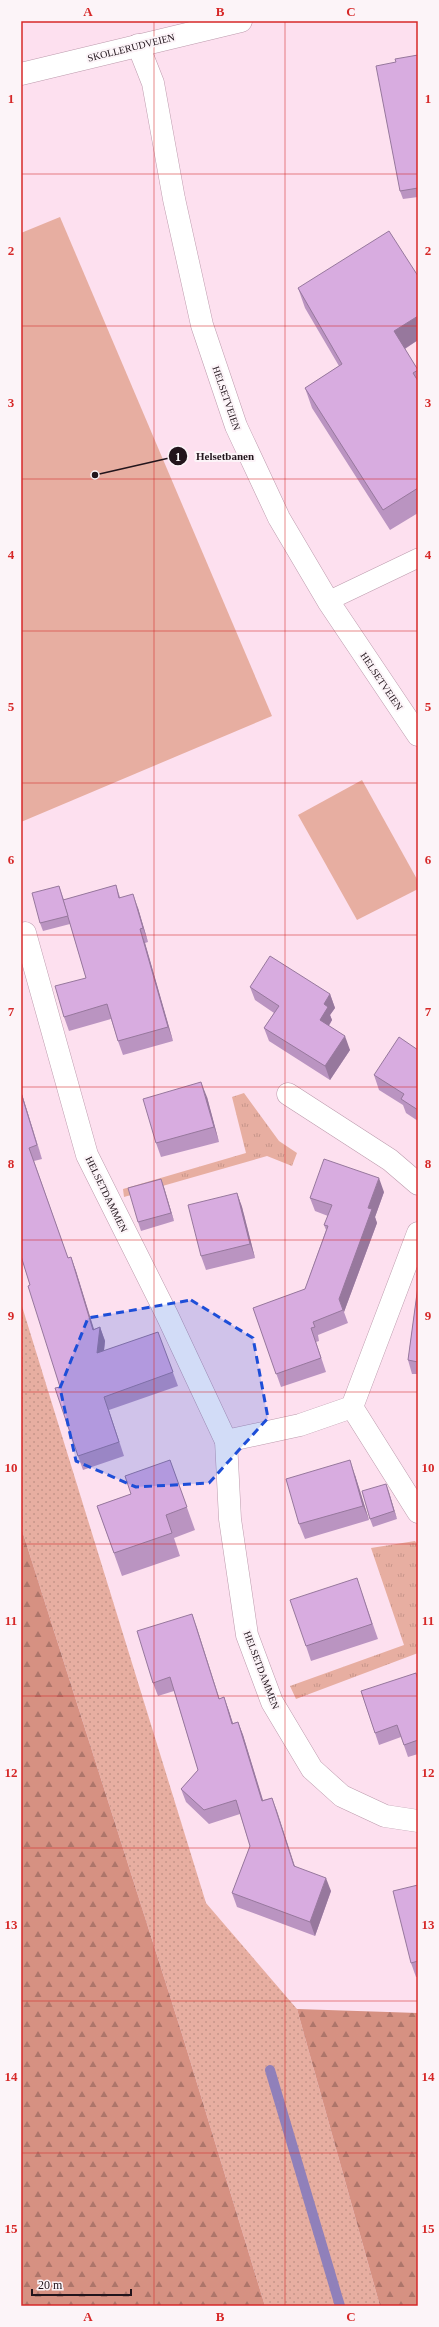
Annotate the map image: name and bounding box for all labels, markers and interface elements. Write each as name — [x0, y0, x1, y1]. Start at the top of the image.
text: A — [83, 4, 93, 19]
text: B — [216, 4, 225, 19]
text: C — [346, 4, 356, 19]
street label: SKOLLERUDVEIEN — [86, 31, 176, 64]
text: 1 — [8, 91, 14, 106]
text: 1 — [425, 91, 431, 106]
text: 2 — [8, 243, 14, 258]
text: 2 — [425, 243, 431, 258]
street label: HELSETVEIEN — [210, 365, 243, 432]
text: 3 — [8, 395, 15, 410]
text: 3 — [425, 395, 432, 410]
callout: Helsetbanen — [168, 445, 262, 468]
text: 1 — [175, 450, 181, 464]
text: Helsetbanen — [196, 450, 254, 462]
text: 4 — [8, 547, 15, 562]
text: 4 — [425, 547, 432, 562]
street label: HELSETVEIEN — [358, 650, 405, 712]
text: 5 — [8, 699, 15, 714]
text: 5 — [425, 699, 432, 714]
text: 6 — [8, 852, 15, 867]
text: 6 — [425, 852, 432, 867]
text: 7 — [8, 1004, 15, 1019]
text: 7 — [425, 1004, 432, 1019]
street label: HELSETDAMMEN — [83, 1155, 130, 1234]
text: 8 — [8, 1156, 15, 1171]
text: 8 — [425, 1156, 432, 1171]
text: 9 — [8, 1308, 15, 1323]
text: 9 — [425, 1308, 432, 1323]
text: 10 — [5, 1460, 18, 1475]
text: 10 — [422, 1460, 435, 1475]
text: 11 — [5, 1613, 17, 1628]
text: 11 — [422, 1613, 434, 1628]
street label: HELSETDAMMEN — [242, 1630, 282, 1711]
text: 12 — [5, 1765, 18, 1780]
text: 12 — [422, 1765, 435, 1780]
text: 13 — [5, 1917, 18, 1932]
text: 13 — [422, 1917, 435, 1932]
text: 14 — [5, 2069, 18, 2084]
text: 14 — [422, 2069, 435, 2084]
text: 15 — [5, 2221, 18, 2236]
text: 15 — [422, 2221, 435, 2236]
scale bar — [32, 2271, 131, 2297]
text: 20 m — [38, 2278, 63, 2292]
text: A — [83, 2309, 93, 2324]
text: B — [216, 2309, 225, 2324]
text: C — [346, 2309, 356, 2324]

